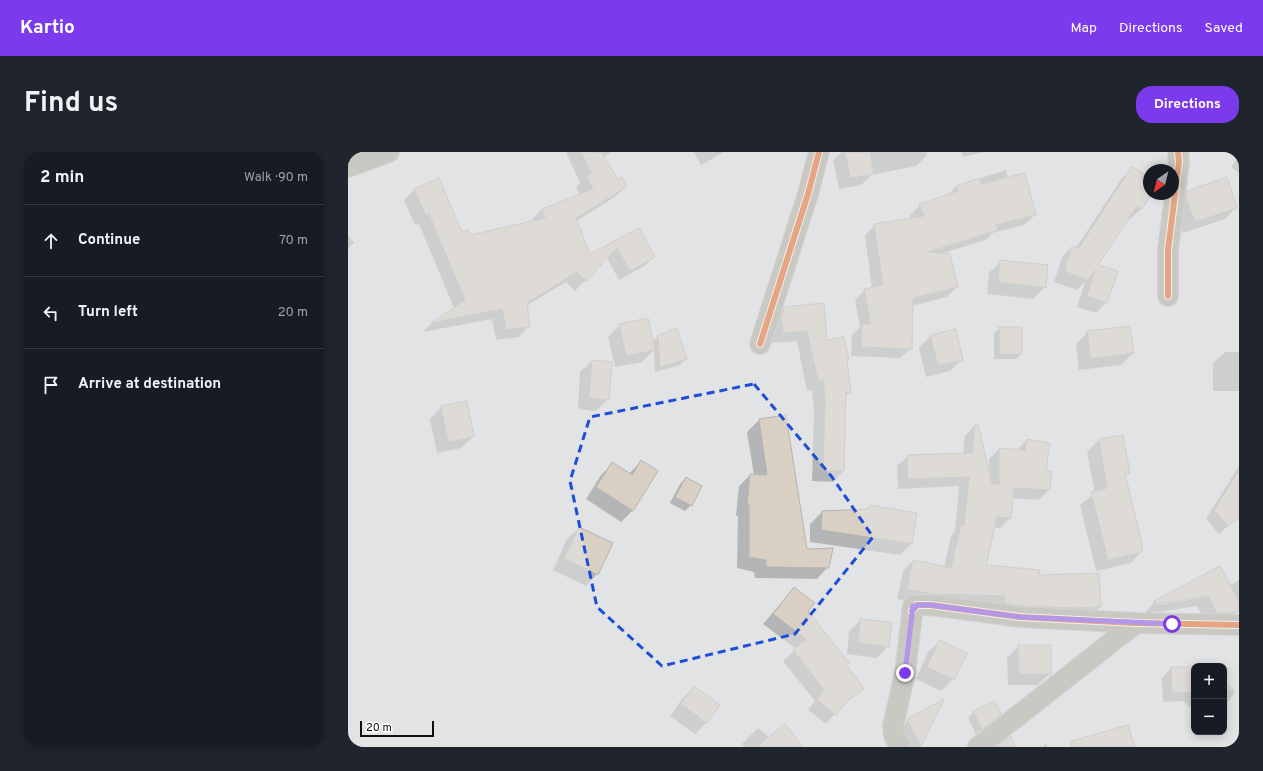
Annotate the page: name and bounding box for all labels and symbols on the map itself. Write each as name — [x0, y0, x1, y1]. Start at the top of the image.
north arrow — [1143, 164, 1179, 200]
route start — [1163, 615, 1181, 633]
route end — [896, 664, 914, 682]
scale bar — [360, 719, 434, 738]

